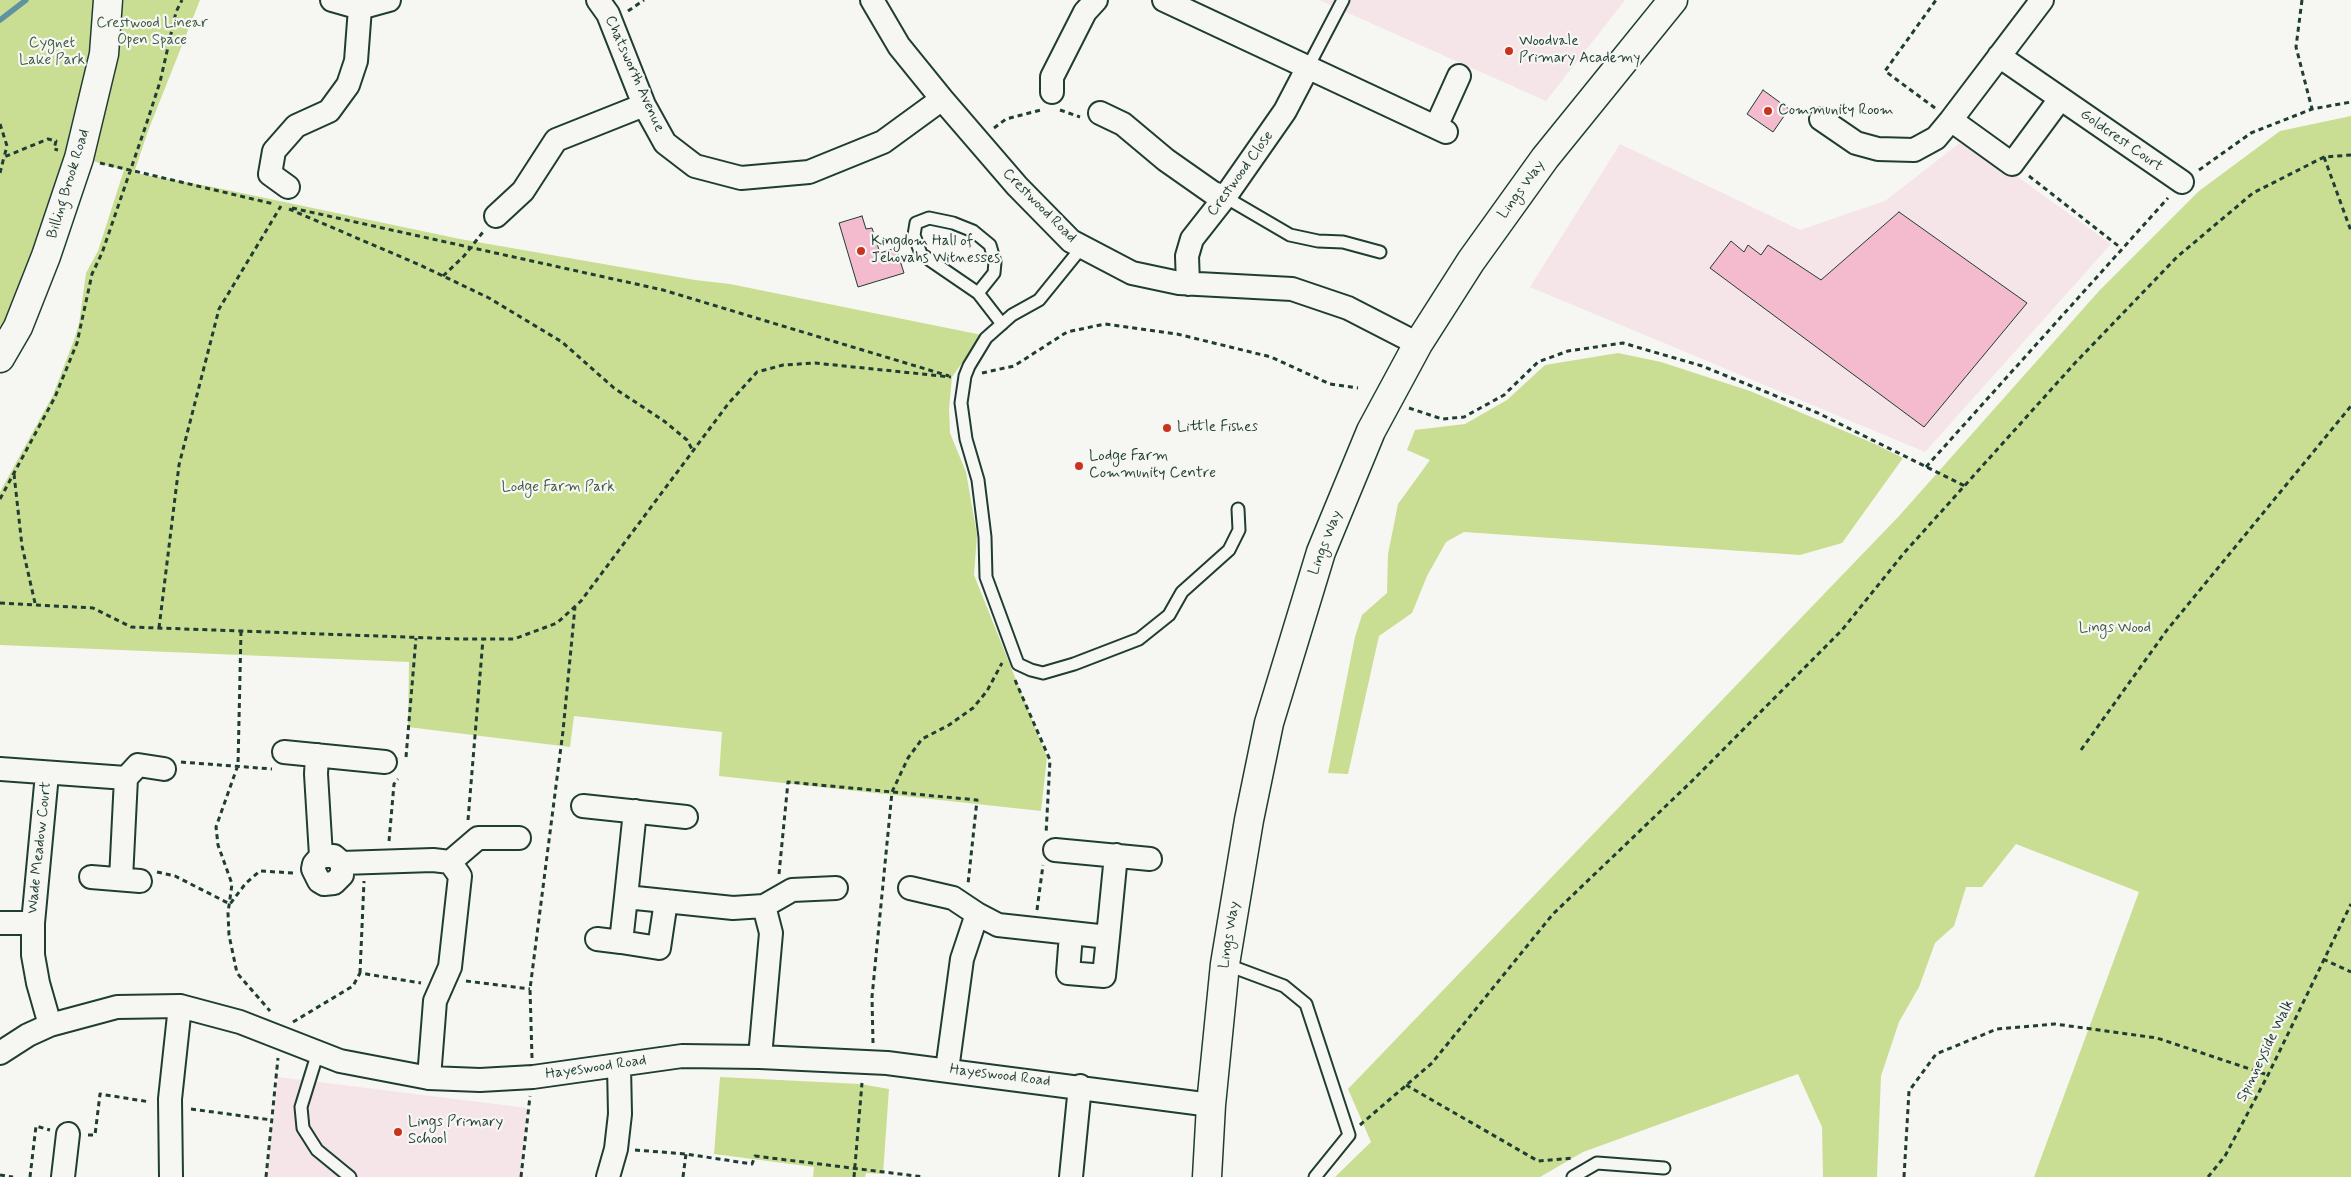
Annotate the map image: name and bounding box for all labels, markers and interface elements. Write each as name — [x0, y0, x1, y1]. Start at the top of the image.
street label: Chatsworth Avenue — [600, 13, 668, 135]
park label: Crestwood Linear Open Space — [96, 15, 208, 50]
place label: Woodvale Primary Academy — [1519, 33, 1640, 68]
park label: Cygnet Lake Park — [19, 35, 85, 70]
marker: Woodvale Primary Academy — [1503, 45, 1515, 57]
place label: Community Room — [1778, 102, 1894, 120]
marker: Community Room — [1762, 105, 1774, 117]
street label: Goldcrest Court — [2076, 106, 2166, 176]
street label: Billing Brook Road — [44, 127, 94, 241]
street label: Crestwood Close — [1204, 128, 1278, 220]
street label: Lings Way — [1495, 157, 1549, 223]
street label: Crestwood Road — [998, 165, 1080, 247]
place label: Kingdom Hall of Jehovahs Witnesses — [871, 233, 1000, 268]
marker: Kingdom Hall of Jehovahs Witnesses — [855, 245, 867, 257]
place label: Little Fishes — [1177, 419, 1258, 437]
marker: Little Fishes — [1161, 422, 1173, 434]
place label: Lodge Farm Community Centre — [1089, 448, 1216, 483]
marker: Lodge Farm Community Centre — [1073, 460, 1085, 472]
park label: Lodge Farm Park — [501, 479, 615, 497]
street label: Lings Way — [1305, 508, 1347, 578]
park label: Lings Wood — [2079, 620, 2151, 638]
street label: Wade Meadow Court — [24, 781, 56, 915]
street label: Lings Way — [1216, 900, 1244, 970]
street label: Spinneyside Walk — [2233, 997, 2299, 1105]
street label: Hayeswood Road — [544, 1052, 648, 1084]
street label: Hayeswood Road — [948, 1061, 1052, 1091]
place label: Lings Primary School — [408, 1114, 503, 1149]
marker: Lings Primary School — [392, 1126, 404, 1138]

